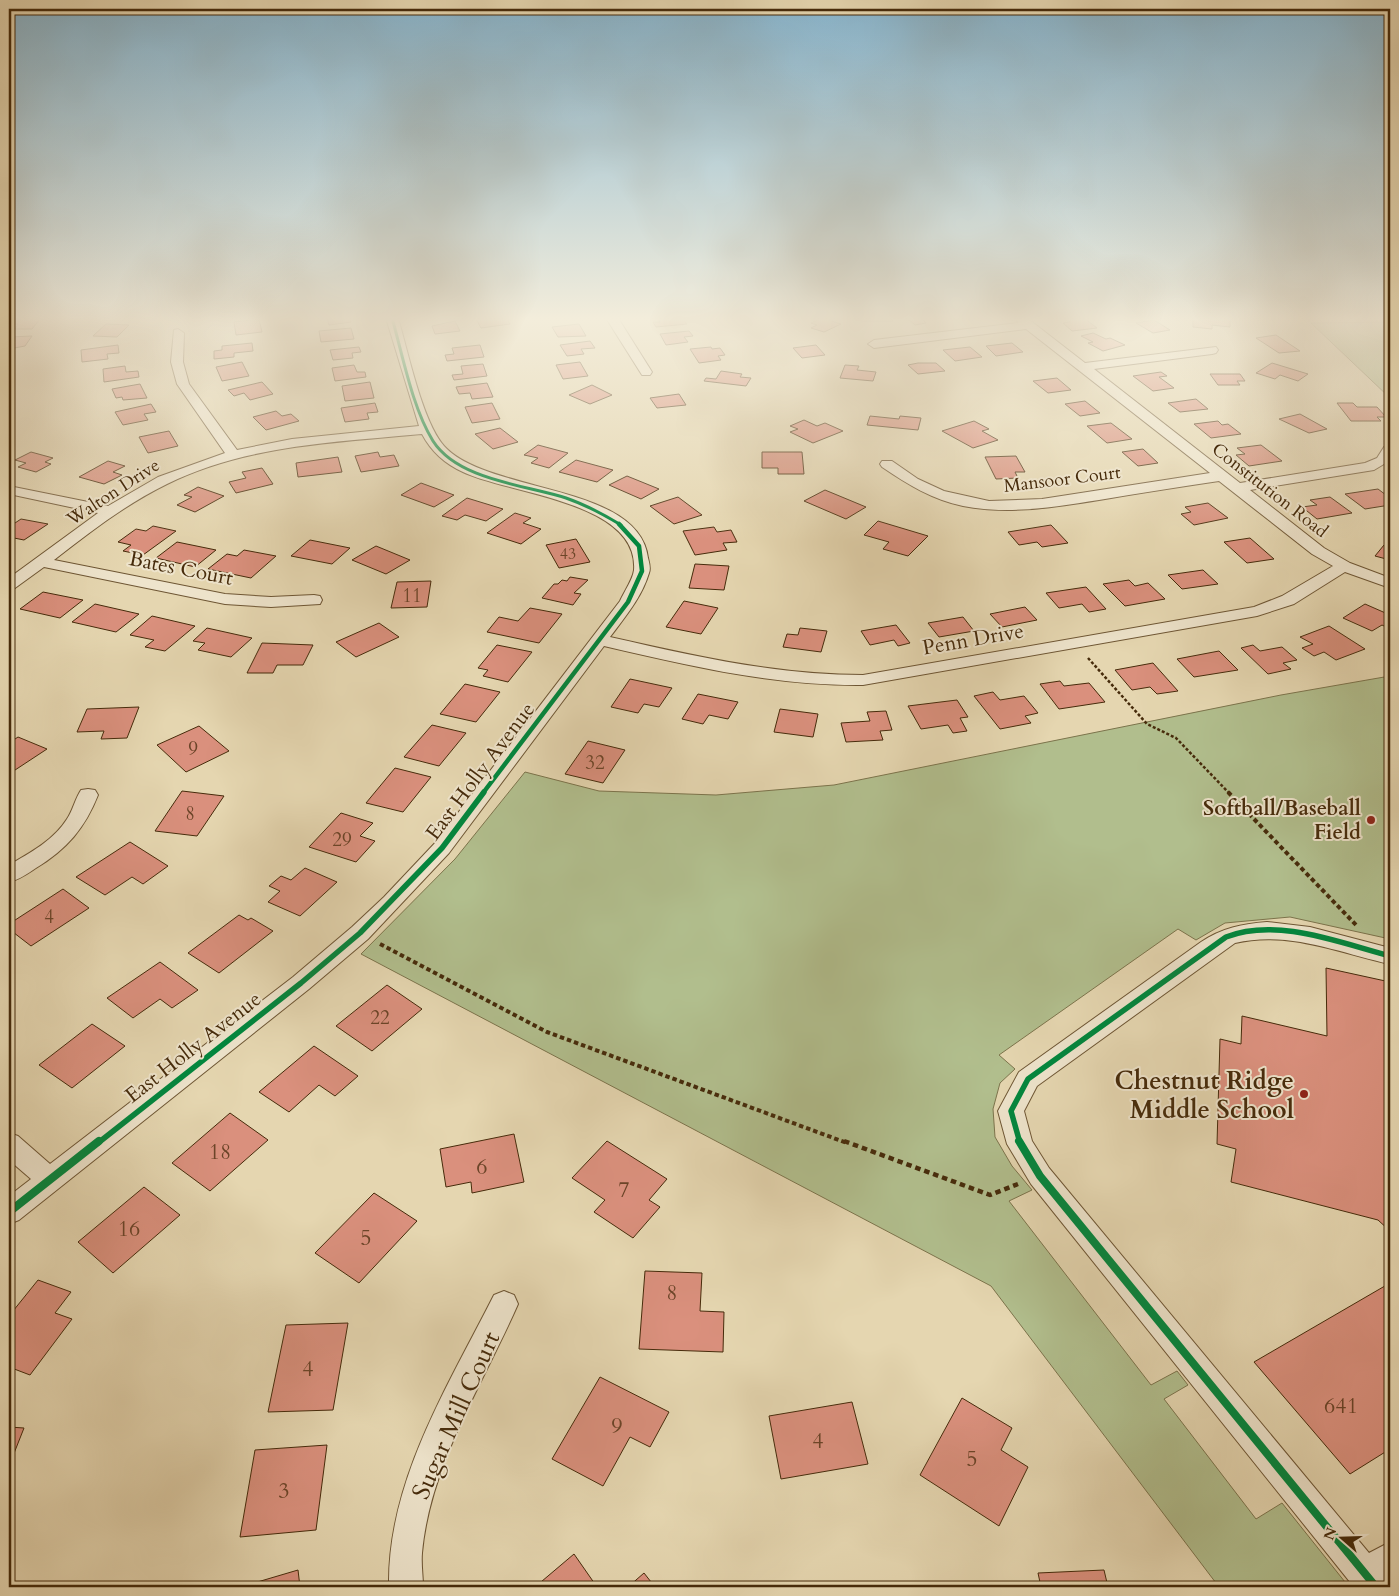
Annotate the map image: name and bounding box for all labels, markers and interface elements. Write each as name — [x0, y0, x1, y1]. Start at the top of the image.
street label: Constitution Road — [1206, 437, 1333, 544]
street label: Walton Drive — [61, 453, 165, 532]
street label: Mansoor Court — [1002, 460, 1122, 499]
house number: 43 — [560, 543, 576, 565]
street label: Bates Court — [126, 544, 236, 593]
house number: 11 — [402, 583, 422, 609]
street label: Penn Drive — [920, 616, 1026, 663]
street label: East Holly Avenue — [419, 696, 542, 846]
house number: 9 — [188, 736, 198, 762]
house number: 32 — [585, 750, 605, 776]
place label: Softball/Baseball Field — [1203, 794, 1361, 847]
house number: 8 — [185, 801, 195, 827]
marker: Softball/Baseball Field — [1365, 814, 1377, 826]
house number: 29 — [332, 827, 352, 853]
house number: 4 — [44, 904, 54, 930]
street label: East Holly Avenue — [119, 985, 268, 1110]
house number: 22 — [370, 1005, 390, 1031]
place label: Chestnut Ridge Middle School — [1114, 1064, 1294, 1127]
marker: Chestnut Ridge Middle School — [1298, 1088, 1310, 1100]
house number: 18 — [209, 1137, 231, 1167]
house number: 6 — [476, 1152, 488, 1182]
house number: 7 — [618, 1175, 630, 1205]
house number: 16 — [118, 1214, 140, 1244]
house number: 5 — [360, 1223, 372, 1253]
house number: 8 — [666, 1278, 678, 1308]
street label: Sugar Mill Court — [404, 1326, 508, 1505]
house number: 4 — [302, 1354, 314, 1384]
house number: 641 — [1324, 1391, 1358, 1421]
house number: 9 — [611, 1411, 623, 1441]
house number: 4 — [812, 1426, 824, 1456]
house number: 5 — [966, 1444, 978, 1474]
house number: 3 — [278, 1476, 290, 1506]
north arrow — [1316, 1514, 1366, 1564]
text: N — [1319, 1525, 1341, 1543]

